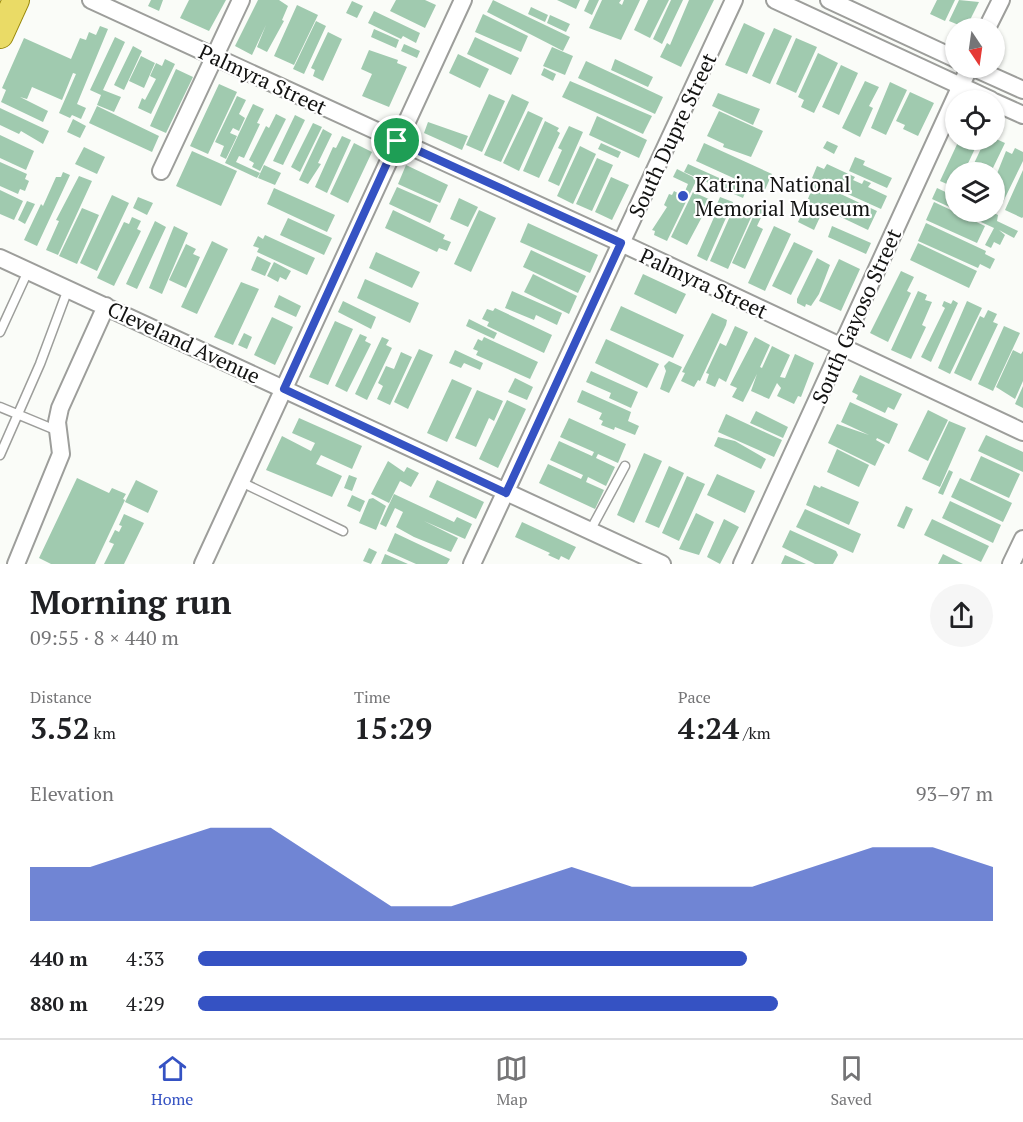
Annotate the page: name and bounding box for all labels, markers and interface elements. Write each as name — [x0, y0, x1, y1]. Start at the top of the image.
north arrow — [945, 18, 1005, 78]
map controls — [945, 18, 1005, 222]
street label: Palmyra Street — [195, 37, 332, 121]
street label: South Dupre Street — [622, 48, 723, 222]
button: locate — [945, 90, 1005, 150]
pin — [371, 115, 422, 166]
icon: arrive — [380, 124, 413, 157]
button: layers — [945, 162, 1005, 222]
place label: Katrina National Memorial Museum — [695, 170, 870, 222]
marker: Katrina National Memorial Museum — [676, 189, 690, 203]
street label: South Gayoso Street — [805, 224, 907, 408]
street label: Palmyra Street — [636, 241, 773, 325]
street label: Cleveland Avenue — [103, 294, 265, 390]
text: Morning run — [30, 580, 232, 623]
button: share — [930, 584, 993, 647]
text: 09:55 · 8 × 440 m — [30, 624, 179, 651]
text: Distance — [30, 686, 92, 708]
text: Time — [354, 686, 391, 708]
text: Pace — [678, 686, 711, 708]
text: 3.52 — [30, 708, 90, 748]
text: 15:29 — [354, 708, 432, 748]
text: 4:24 — [678, 708, 739, 748]
text: km — [90, 722, 116, 744]
text: /km — [739, 722, 771, 744]
text: Elevation — [30, 780, 114, 807]
text: 93–97 m — [916, 780, 993, 807]
text: 440 m — [30, 945, 88, 972]
text: 4:33 — [126, 945, 165, 972]
text: 880 m — [30, 990, 88, 1017]
text: 4:29 — [126, 990, 165, 1017]
tab: Home — [151, 1052, 193, 1110]
tab: Map — [495, 1052, 528, 1110]
tab: Saved — [831, 1052, 872, 1110]

